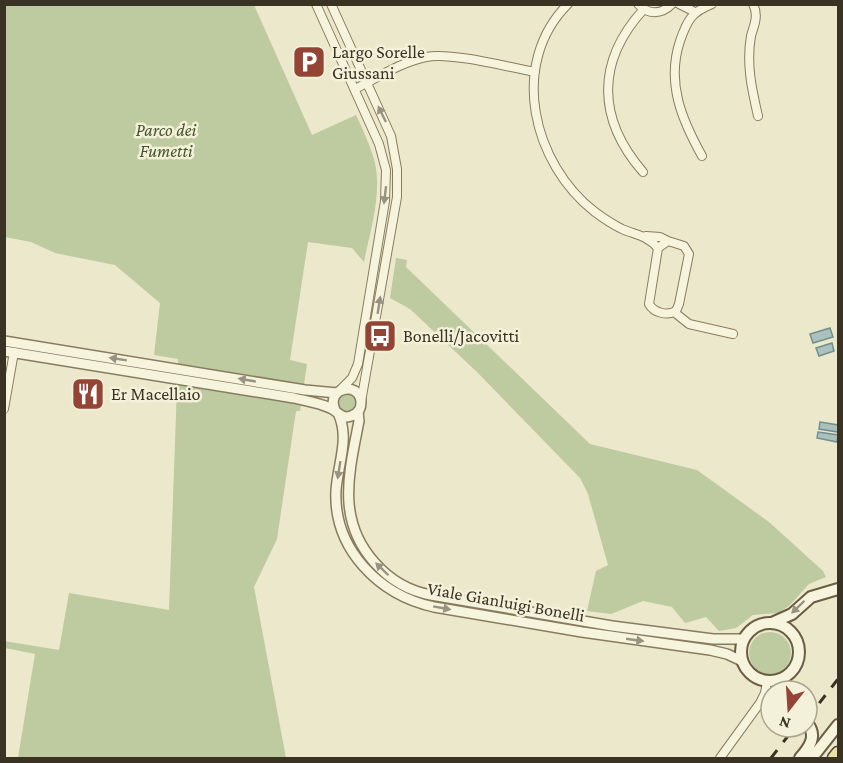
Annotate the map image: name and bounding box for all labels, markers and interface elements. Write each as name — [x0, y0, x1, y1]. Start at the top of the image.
place label: Largo Sorelle Giussani — [332, 42, 425, 83]
parking icon: Largo Sorelle Giussani — [291, 44, 327, 80]
one-way arrow — [377, 106, 386, 123]
park label: Parco dei Fumetti — [136, 120, 196, 161]
one-way arrow — [381, 186, 390, 205]
one-way arrow — [374, 295, 383, 314]
bus stop icon: Bonelli/Jacovitti — [362, 318, 398, 354]
place label: Bonelli/Jacovitti — [403, 326, 519, 346]
one-way arrow — [109, 355, 128, 364]
one-way arrow — [237, 375, 256, 384]
restaurant icon: Er Macellaio — [70, 376, 106, 412]
place label: Er Macellaio — [111, 384, 201, 404]
one-way arrow — [334, 461, 343, 480]
one-way arrow — [374, 562, 389, 576]
street label: Viale Gianluigi Bonelli — [426, 578, 587, 626]
one-way arrow — [792, 600, 806, 614]
one-way arrow — [433, 604, 452, 613]
one-way arrow — [625, 635, 644, 644]
north arrow — [759, 679, 819, 739]
text: N — [777, 713, 792, 733]

